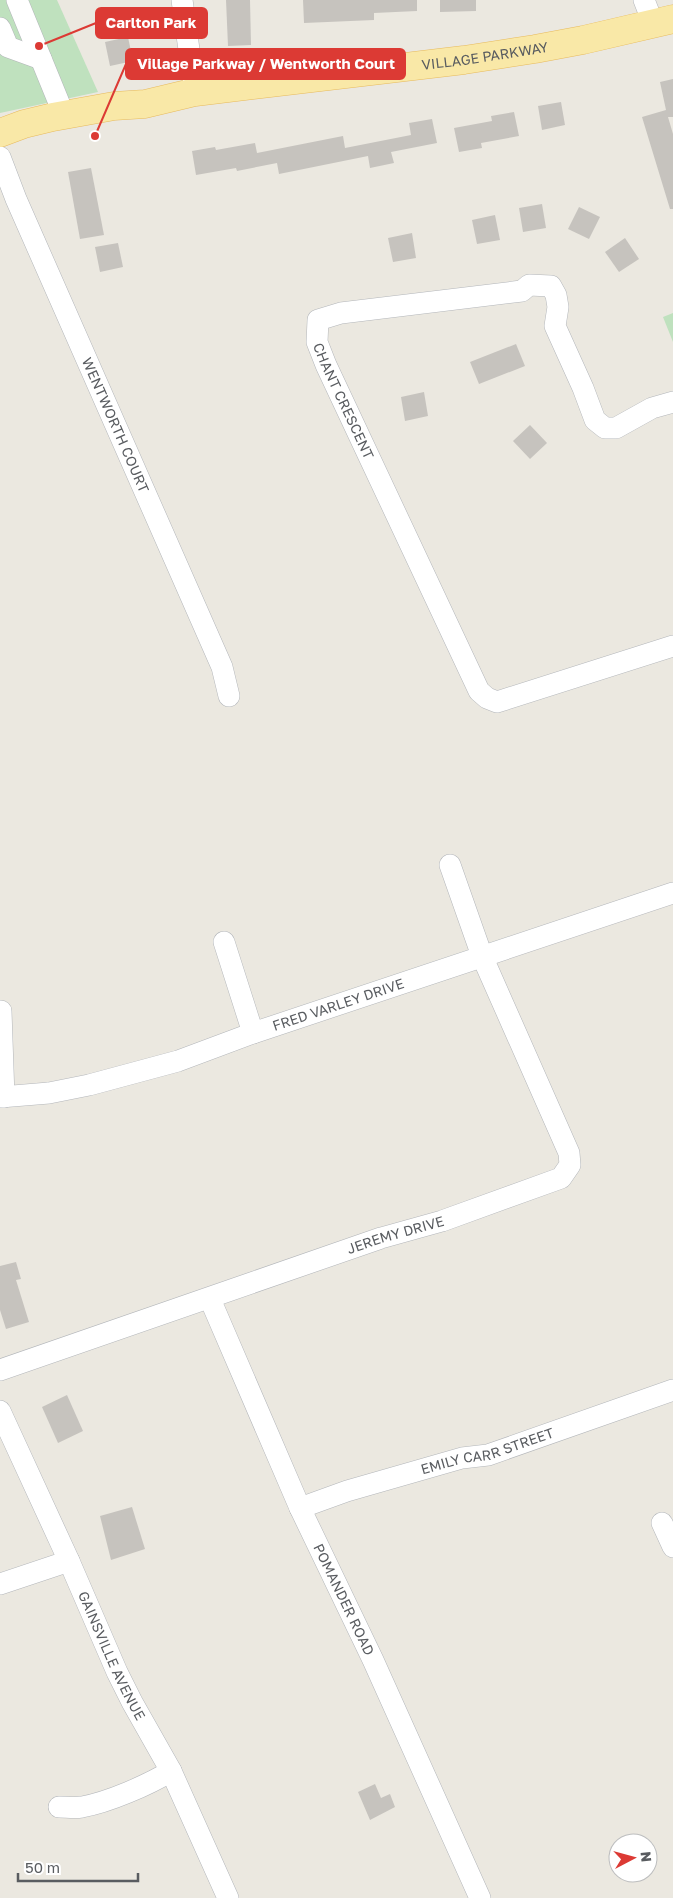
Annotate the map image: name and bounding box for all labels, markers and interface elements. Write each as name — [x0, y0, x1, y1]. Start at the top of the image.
callout: Carlton Park — [96, 8, 207, 38]
text: Carlton Park — [106, 13, 197, 31]
street label: VILLAGE PARKWAY — [421, 38, 549, 73]
callout: Village Parkway / Wentworth Court — [126, 49, 405, 79]
text: Village Parkway / Wentworth Court — [137, 54, 395, 72]
street label: CHANT CRESCENT — [310, 340, 378, 462]
street label: WENTWORTH COURT — [79, 355, 153, 495]
street label: FRED VARLEY DRIVE — [270, 974, 406, 1034]
street label: JEREMY DRIVE — [344, 1212, 446, 1257]
street label: EMILY CARR STREET — [419, 1423, 556, 1477]
street label: POMANDER ROAD — [310, 1541, 378, 1658]
street label: GAINSVILLE AVENUE — [75, 1588, 149, 1723]
north arrow — [608, 1833, 658, 1883]
scale bar — [18, 1850, 138, 1882]
text: N — [637, 1850, 655, 1863]
text: 50 m — [25, 1858, 60, 1876]

